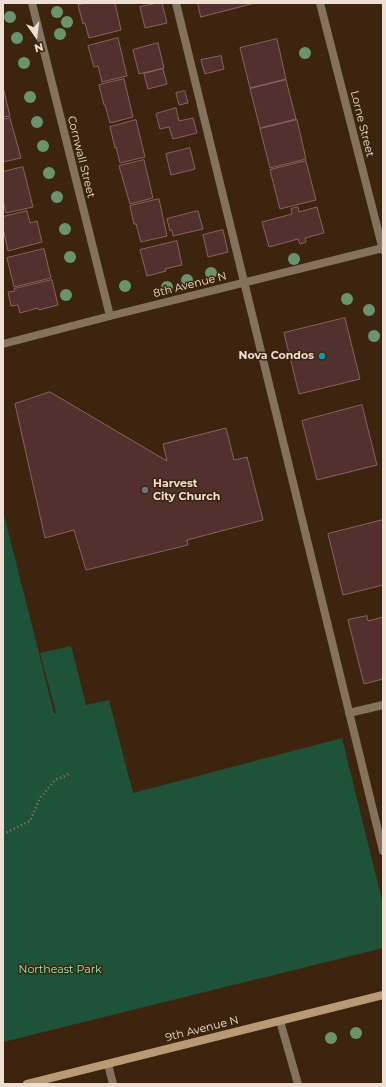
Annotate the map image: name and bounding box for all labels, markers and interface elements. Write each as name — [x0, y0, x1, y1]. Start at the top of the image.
north arrow — [16, 16, 56, 56]
text: N — [33, 40, 45, 56]
street label: Lorne Street — [347, 89, 377, 159]
street label: Cornwall Street — [64, 115, 98, 199]
street label: 8th Avenue N — [152, 270, 228, 300]
place label: Nova Condos — [239, 349, 314, 363]
marker: Nova Condos — [317, 351, 327, 361]
place label: Harvest City Church — [153, 477, 220, 503]
marker: Harvest City Church — [140, 485, 150, 495]
park label: Northeast Park — [18, 963, 102, 977]
street label: 9th Avenue N — [164, 1014, 240, 1044]

